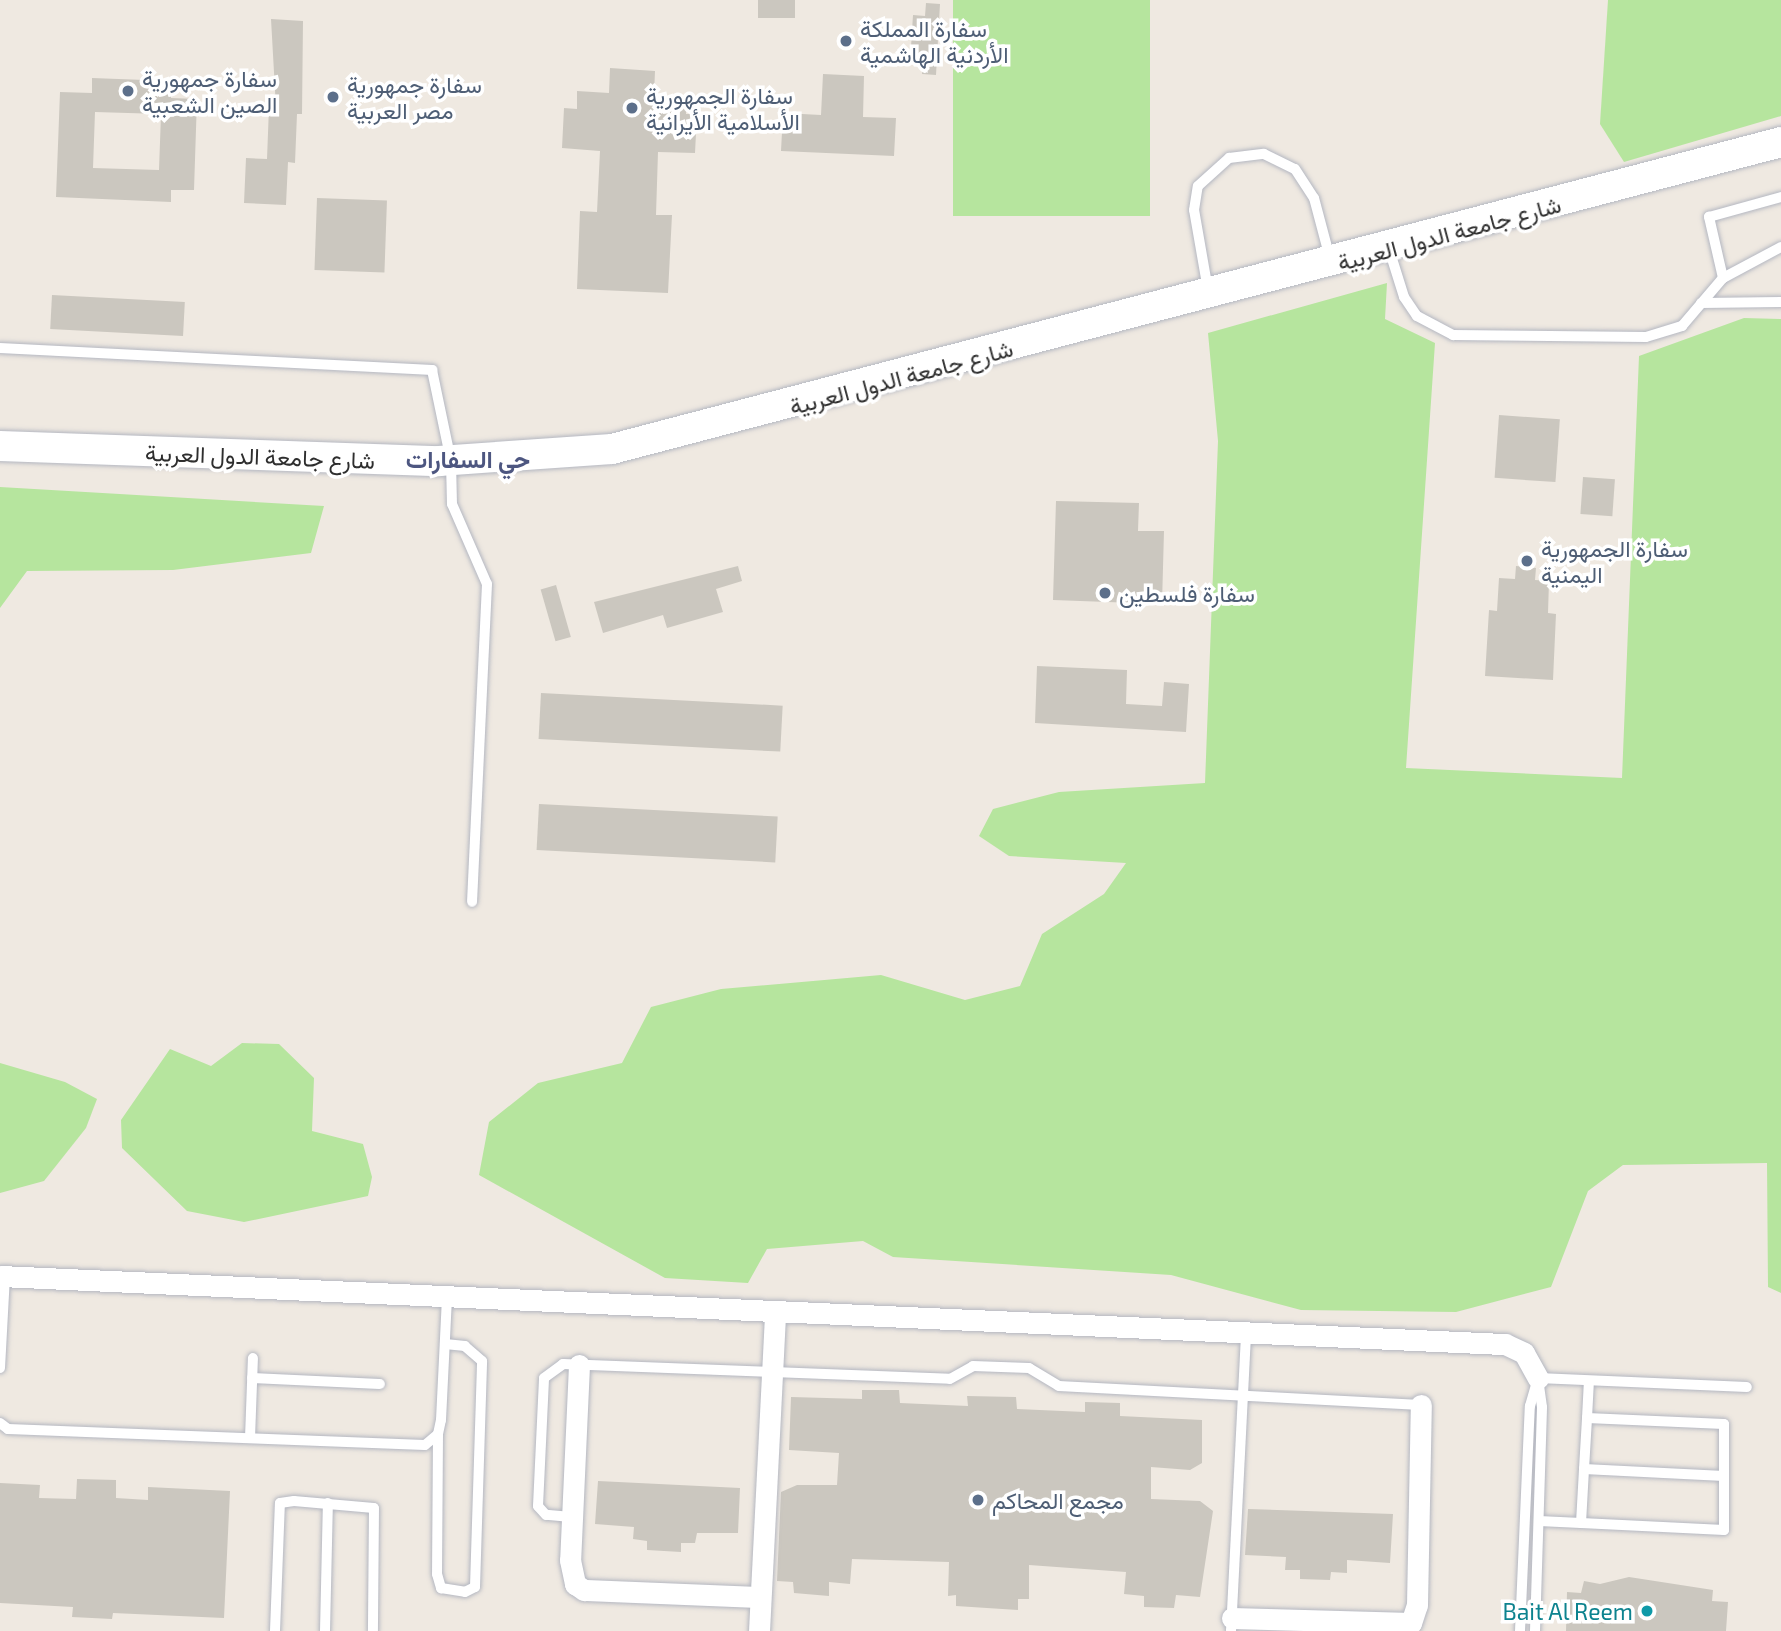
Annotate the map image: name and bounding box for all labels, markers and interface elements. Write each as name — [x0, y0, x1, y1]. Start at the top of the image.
place label: سفارة المملكة الأردنية الهاشمية — [860, 14, 1008, 68]
marker: سفارة المملكة الأردنية الهاشمية — [838, 33, 854, 49]
place label: سفارة جمهورية الصين الشعبية — [142, 64, 277, 118]
place label: سفارة جمهورية مصر العربية — [347, 70, 482, 124]
place label: سفارة الجمهورية الأسلامية الأيرانية — [646, 81, 800, 135]
marker: سفارة جمهورية الصين الشعبية — [120, 83, 136, 99]
marker: سفارة جمهورية مصر العربية — [325, 89, 341, 105]
marker: سفارة الجمهورية الأسلامية الأيرانية — [624, 100, 640, 116]
street label: شارع جامعة الدول العربية — [1334, 190, 1564, 276]
street label: شارع جامعة الدول العربية — [786, 334, 1016, 420]
street label: شارع جامعة الدول العربية — [145, 438, 375, 474]
district label: حي السفارات — [406, 445, 530, 473]
place label: سفارة الجمهورية اليمنية — [1541, 534, 1688, 588]
marker: سفارة الجمهورية اليمنية — [1519, 553, 1535, 569]
place label: سفارة فلسطين — [1119, 579, 1255, 607]
marker: سفارة فلسطين — [1097, 585, 1113, 601]
place label: مجمع المحاكم — [992, 1486, 1124, 1514]
marker: مجمع المحاكم — [970, 1492, 986, 1508]
place label: Bait Al Reem — [1501, 1597, 1633, 1625]
marker: Bait Al Reem — [1639, 1603, 1655, 1619]

